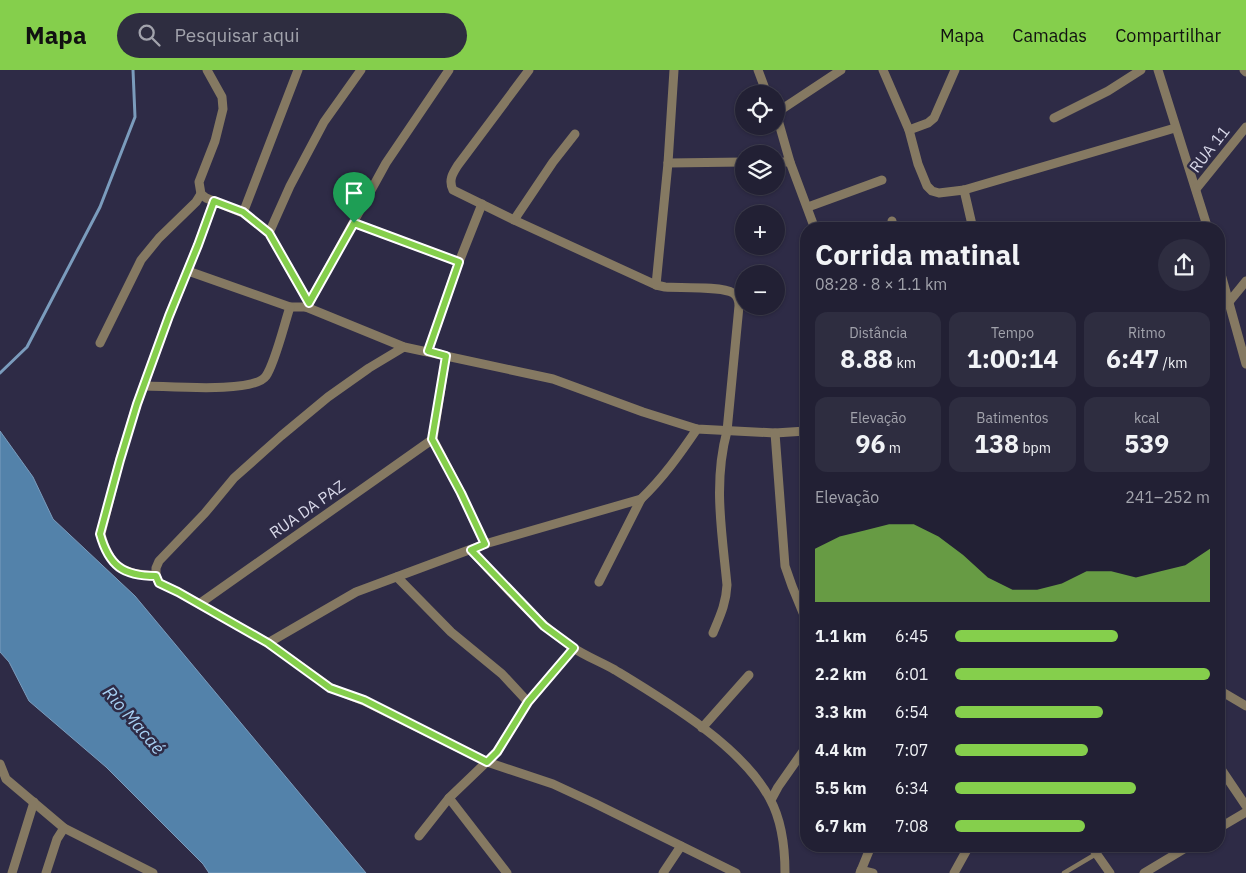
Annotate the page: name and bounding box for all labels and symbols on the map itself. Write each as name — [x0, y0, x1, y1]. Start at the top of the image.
street label: RUA 11 — [1185, 122, 1233, 176]
pin — [333, 172, 375, 223]
street label: RUA DA PAZ — [265, 476, 349, 542]
water label: Rio Macaé — [98, 681, 170, 759]

